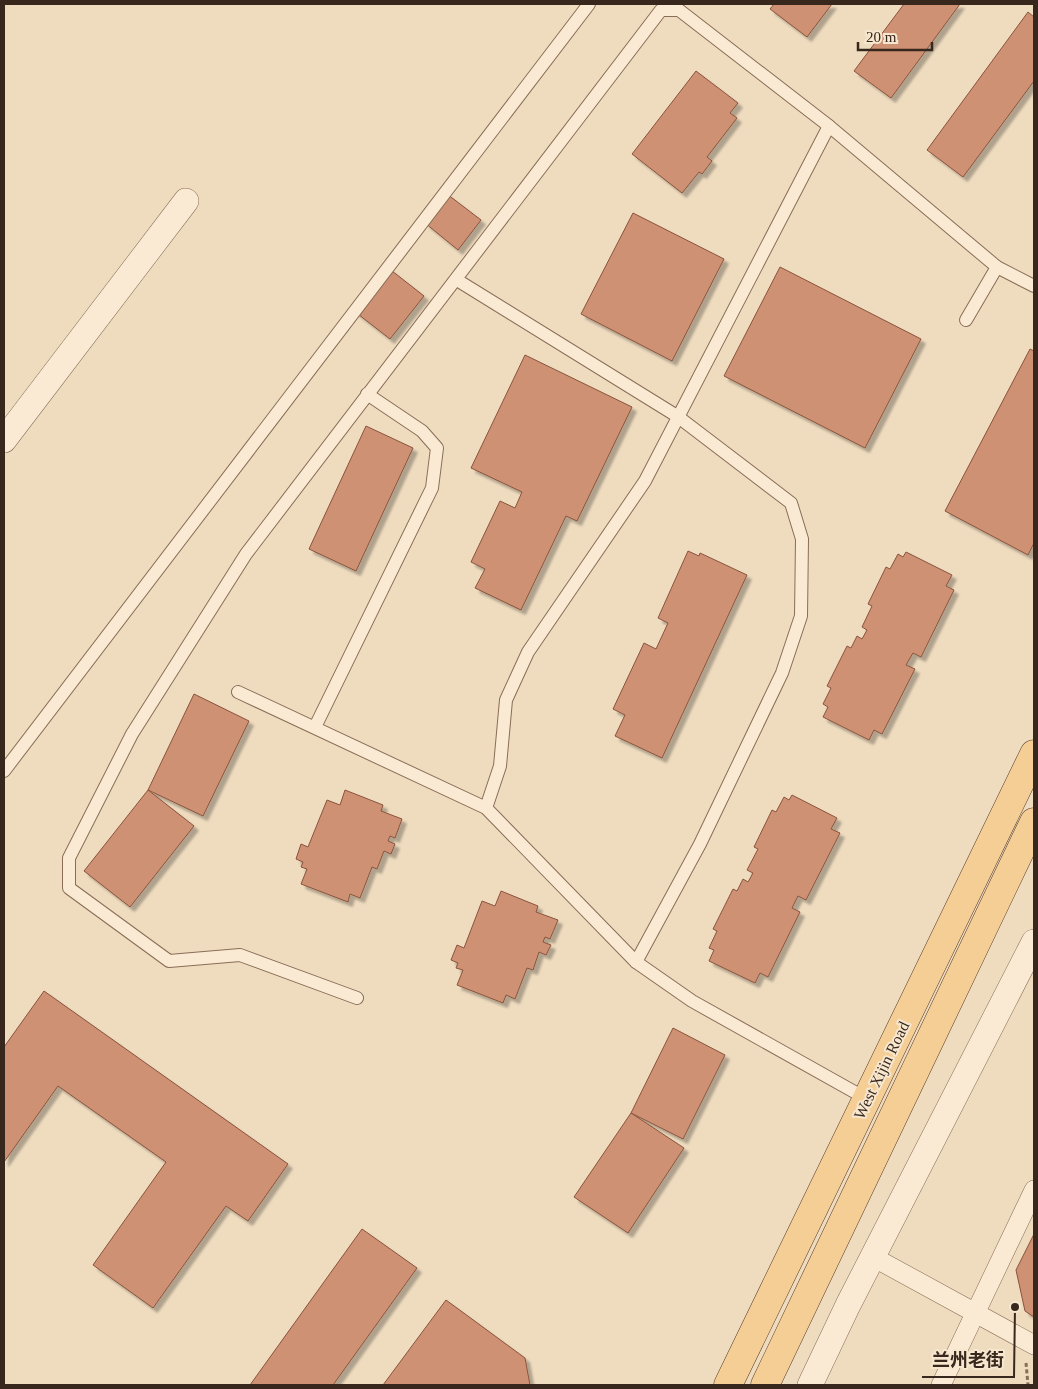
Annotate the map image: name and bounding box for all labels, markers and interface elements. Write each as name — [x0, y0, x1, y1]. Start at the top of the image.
scale bar — [858, 20, 932, 52]
text: 20 m — [866, 29, 897, 45]
street label: West Xijin Road — [851, 1019, 913, 1122]
callout: 兰州老街 — [922, 1344, 1014, 1377]
text: 兰州老街 — [932, 1350, 1004, 1370]

